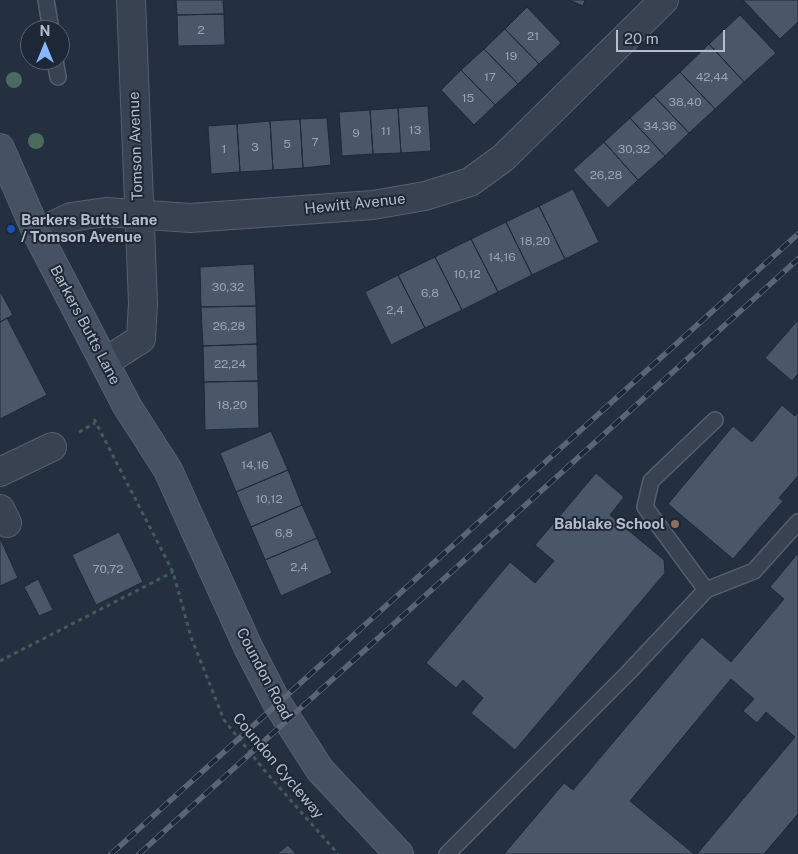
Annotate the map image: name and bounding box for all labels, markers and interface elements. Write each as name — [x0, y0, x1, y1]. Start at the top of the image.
north arrow — [20, 20, 70, 70]
scale bar — [618, 20, 727, 52]
text: N — [40, 23, 50, 39]
house number: 2 — [197, 23, 205, 37]
house number: 21 — [527, 29, 539, 43]
text: 20 m — [624, 30, 659, 47]
house number: 19 — [505, 49, 517, 63]
house number: 17 — [484, 70, 496, 84]
house number: 42,44 — [696, 70, 728, 84]
street label: Tomson Avenue — [125, 91, 147, 201]
house number: 15 — [462, 91, 474, 105]
house number: 38,40 — [669, 95, 701, 109]
house number: 34,36 — [644, 119, 676, 133]
house number: 13 — [409, 123, 421, 137]
house number: 11 — [381, 124, 391, 138]
house number: 9 — [352, 126, 360, 140]
house number: 7 — [311, 135, 319, 149]
house number: 5 — [283, 137, 291, 151]
house number: 3 — [251, 140, 259, 154]
house number: 1 — [222, 142, 226, 156]
house number: 30,32 — [618, 142, 650, 156]
house number: 26,28 — [590, 168, 622, 182]
street label: Hewitt Avenue — [304, 190, 406, 218]
place label: Barkers Butts Lane / Tomson Avenue — [21, 211, 157, 246]
marker: Barkers Butts Lane / Tomson Avenue — [5, 223, 17, 235]
house number: 18,20 — [520, 234, 550, 248]
house number: 14,16 — [488, 250, 516, 264]
street label: Barkers Butts Lane — [46, 262, 124, 388]
house number: 10,12 — [453, 267, 481, 281]
house number: 30,32 — [212, 280, 244, 294]
house number: 6,8 — [421, 286, 439, 300]
house number: 2,4 — [386, 303, 404, 317]
house number: 26,28 — [213, 319, 245, 333]
house number: 22,24 — [214, 357, 246, 371]
house number: 18,20 — [217, 398, 247, 412]
house number: 14,16 — [241, 458, 269, 472]
house number: 10,12 — [255, 492, 283, 506]
place label: Bablake School — [554, 515, 665, 533]
marker: Bablake School — [669, 518, 681, 530]
house number: 6,8 — [275, 526, 293, 540]
house number: 2,4 — [290, 560, 308, 574]
house number: 70,72 — [92, 562, 124, 576]
street label: Coundon Road — [232, 625, 296, 723]
street label: Coundon Cycleway — [229, 710, 327, 822]

